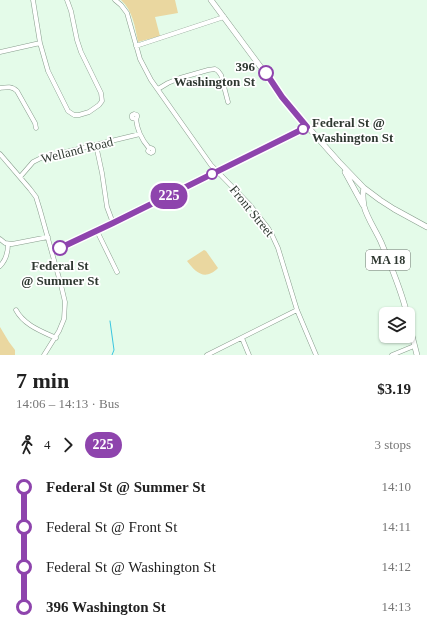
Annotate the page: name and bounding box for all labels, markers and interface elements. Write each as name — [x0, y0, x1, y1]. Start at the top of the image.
place label: 396 Washington St — [174, 59, 256, 89]
marker: 396 Washington St — [258, 65, 274, 81]
place label: Federal St @ Washington St — [312, 115, 394, 145]
marker: Federal St @ Washington St — [297, 123, 309, 135]
street label: Welland Road — [39, 134, 115, 166]
unlabelled marker — [206, 168, 218, 180]
street label: Front Street — [227, 182, 277, 240]
line badge: 225 — [146, 183, 192, 209]
text: 225 — [159, 188, 180, 203]
marker: Federal St @ Summer St — [52, 240, 68, 256]
road number: MA 18 — [366, 250, 410, 270]
place label: Federal St @ Summer St — [21, 258, 99, 288]
map controls — [379, 307, 415, 343]
button: layers — [379, 307, 415, 343]
text: 7 min — [16, 368, 69, 393]
text: $3.19 — [377, 381, 411, 397]
text: 14:06 – 14:13 · Bus — [16, 396, 119, 411]
icon: walk — [16, 434, 38, 456]
icon: forward — [57, 434, 79, 456]
text: 4 — [44, 437, 51, 452]
text: 225 — [93, 437, 114, 452]
text: 3 stops — [375, 437, 411, 452]
text: Federal St @ Summer St — [46, 479, 206, 495]
text: 14:10 — [381, 479, 411, 494]
text: Federal St @ Front St — [46, 519, 177, 535]
text: 14:11 — [382, 519, 411, 534]
text: Federal St @ Washington St — [46, 559, 216, 575]
text: 14:12 — [381, 559, 411, 574]
text: 396 Washington St — [46, 599, 166, 615]
text: 14:13 — [381, 599, 411, 614]

